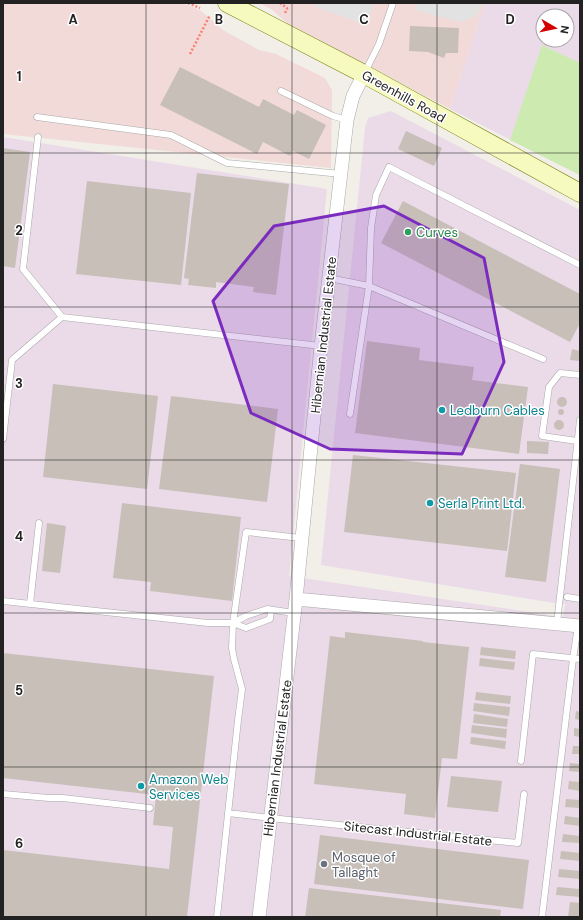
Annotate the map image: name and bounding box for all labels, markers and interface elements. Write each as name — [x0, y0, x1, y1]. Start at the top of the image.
north arrow — [535, 8, 575, 48]
text: A — [68, 11, 78, 28]
text: B — [215, 11, 223, 28]
text: C — [359, 11, 369, 28]
text: D — [505, 11, 515, 28]
text: N — [557, 25, 572, 35]
street label: Greenhills Road — [359, 66, 449, 126]
text: 1 — [17, 68, 21, 85]
text: 2 — [15, 222, 23, 239]
place label: Curves — [416, 224, 458, 241]
marker: Curves — [403, 227, 413, 237]
street label: Hibernian Industrial Estate — [307, 256, 340, 414]
text: 3 — [15, 375, 23, 392]
place label: Ledburn Cables — [450, 402, 545, 419]
marker: Ledburn Cables — [437, 405, 447, 415]
place label: Serla Print Ltd. — [438, 495, 525, 512]
marker: Serla Print Ltd. — [425, 498, 435, 508]
text: 4 — [15, 528, 23, 545]
street label: Hibernian Industrial Estate — [259, 679, 296, 837]
text: 5 — [15, 682, 23, 699]
place label: Amazon Web Services — [149, 771, 228, 803]
marker: Amazon Web Services — [136, 781, 146, 791]
street label: Sitecast Industrial Estate — [343, 817, 493, 850]
text: 6 — [15, 835, 23, 852]
place label: Mosque of Tallaght — [332, 849, 396, 881]
marker: Mosque of Tallaght — [319, 859, 329, 869]

